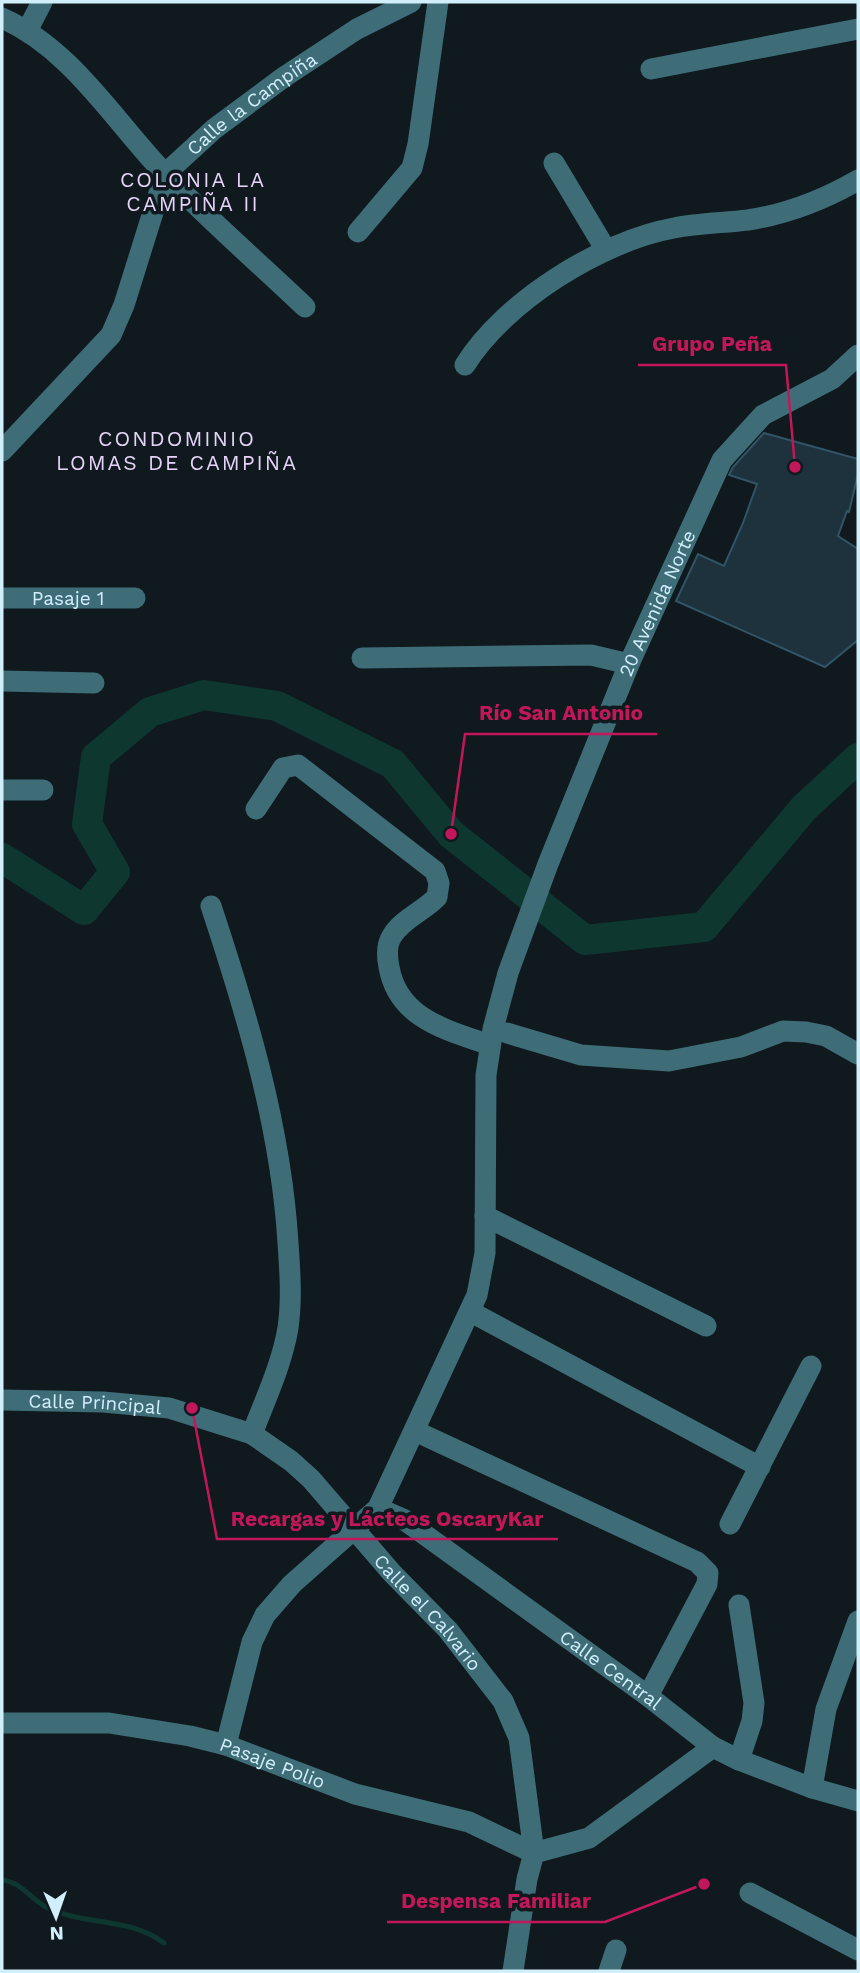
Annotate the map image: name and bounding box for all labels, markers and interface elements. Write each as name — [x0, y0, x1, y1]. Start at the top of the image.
street label: Calle la Campiña — [182, 47, 321, 160]
district label: COLONIA LA CAMPIÑA II — [120, 167, 266, 216]
callout: Grupo Peña — [638, 323, 786, 365]
text: Grupo Peña — [652, 331, 773, 356]
district label: CONDOMINIO LOMAS DE CAMPIÑA — [56, 426, 298, 475]
street label: 20 Avenida Norte — [614, 526, 700, 680]
street label: Pasaje 1 — [32, 587, 104, 610]
callout: Río San Antonio — [465, 692, 657, 734]
text: Río San Antonio — [479, 700, 643, 725]
street label: Calle Principal — [28, 1389, 163, 1419]
callout: Recargas y Lácteos OscaryKar — [217, 1497, 558, 1539]
text: Recargas y Lácteos OscaryKar — [231, 1506, 543, 1531]
street label: Calle el Calvario — [369, 1549, 487, 1675]
street label: Calle Central — [555, 1625, 667, 1714]
street label: Pasaje Polio — [217, 1732, 328, 1793]
callout: Despensa Familiar — [387, 1880, 605, 1922]
north arrow — [21, 1882, 91, 1952]
text: Despensa Familiar — [401, 1888, 591, 1913]
text: N — [49, 1922, 64, 1945]

